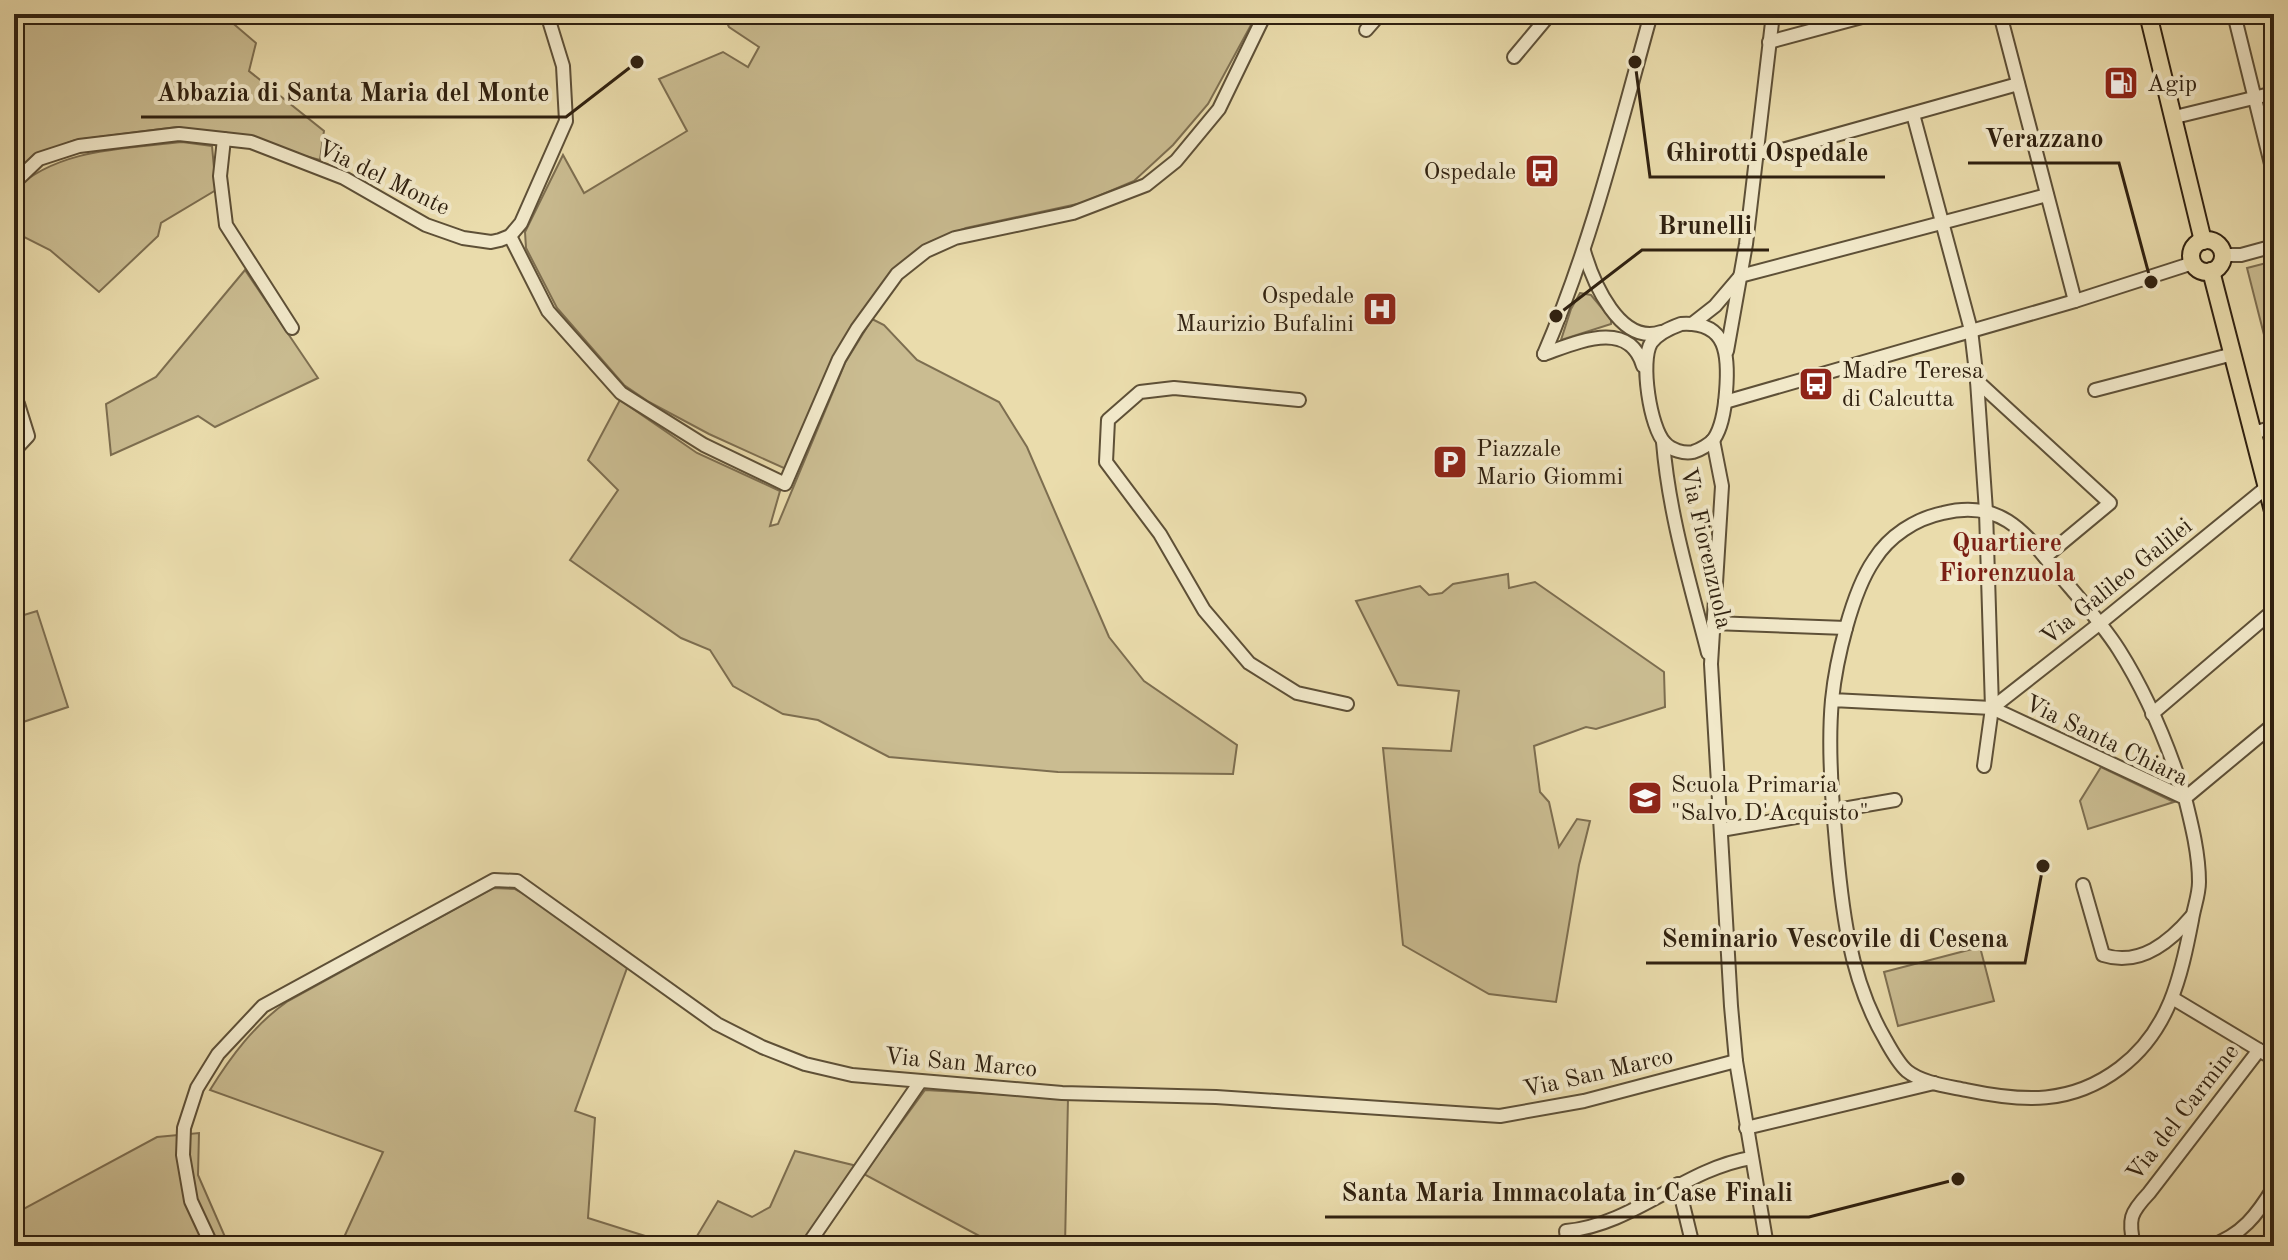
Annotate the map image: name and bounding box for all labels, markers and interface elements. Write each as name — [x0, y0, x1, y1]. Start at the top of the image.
fuel station icon: Agip — [2102, 64, 2140, 102]
callout: Abbazia di Santa Maria del Monte — [141, 67, 566, 117]
place label: Agip — [2147, 73, 2197, 97]
text: Abbazia di Santa Maria del Monte — [157, 81, 549, 107]
callout: Verazzano — [1968, 113, 2119, 163]
callout: Ghirotti Ospedale — [1650, 127, 1885, 177]
text: Verazzano — [1984, 127, 2104, 153]
street label: Via del Monte — [313, 137, 453, 221]
text: Ghirotti Ospedale — [1666, 141, 1868, 167]
bus stop icon: Ospedale — [1523, 152, 1561, 190]
place label: Ospedale — [1423, 161, 1516, 185]
callout: Brunelli — [1642, 200, 1769, 250]
text: Brunelli — [1658, 214, 1752, 240]
place label: Ospedale Maurizio Bufalini — [1176, 285, 1354, 337]
hospital icon: Ospedale Maurizio Bufalini — [1361, 290, 1399, 328]
place label: Madre Teresa di Calcutta — [1842, 360, 1984, 412]
bus stop icon: Madre Teresa di Calcutta — [1797, 365, 1835, 403]
place label: Piazzale Mario Giommi — [1476, 438, 1623, 490]
parking icon: Piazzale Mario Giommi — [1431, 443, 1469, 481]
street label: Via Fiorenzuola — [1675, 466, 1735, 631]
street label: Via Galileo Galilei — [2037, 514, 2197, 651]
district label: Quartiere Fiorenzuola — [1939, 531, 2075, 587]
street label: Via Santa Chiara — [2021, 692, 2192, 792]
place label: Scuola Primaria "Salvo D'Acquisto" — [1671, 774, 1869, 826]
school or university icon: Scuola Primaria "Salvo D'Acquisto" — [1626, 779, 1664, 817]
callout: Seminario Vescovile di Cesena — [1646, 913, 2025, 963]
text: Seminario Vescovile di Cesena — [1661, 927, 2009, 953]
street label: Via del Carmine — [2123, 1040, 2244, 1186]
street label: Via San Marco — [884, 1045, 1038, 1083]
street label: Via San Marco — [1521, 1045, 1676, 1103]
callout: Santa Maria Immacolata in Case Finali — [1325, 1167, 1809, 1217]
text: Santa Maria Immacolata in Case Finali — [1341, 1181, 1793, 1207]

